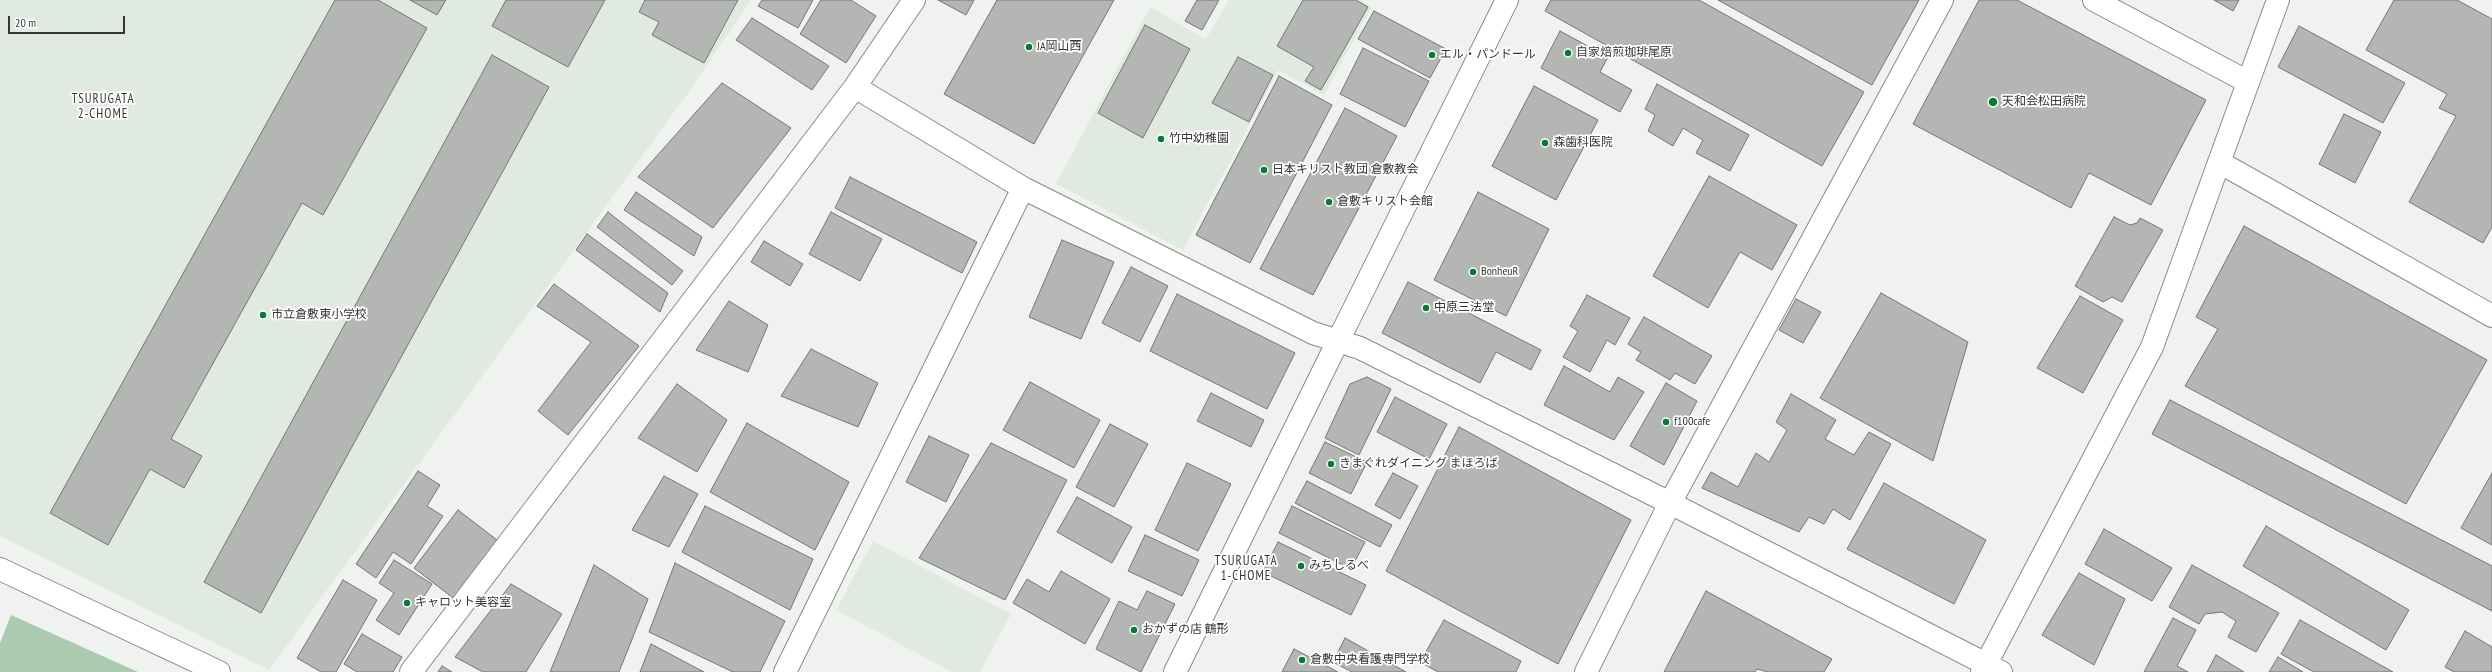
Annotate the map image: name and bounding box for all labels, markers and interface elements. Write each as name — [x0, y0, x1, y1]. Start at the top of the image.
scale bar — [10, 8, 127, 34]
text: 20 m — [15, 15, 36, 30]
place label: JA岡山西 — [1037, 40, 1082, 54]
marker: JA岡山西 — [1024, 42, 1034, 52]
place label: 自家焙煎珈琲尾原 — [1576, 46, 1672, 60]
place label: エル・パンドール — [1440, 48, 1536, 62]
marker: 自家焙煎珈琲尾原 — [1563, 48, 1573, 58]
marker: エル・パンドール — [1427, 50, 1437, 60]
district label: TSURUGATA 2-CHOME — [71, 91, 135, 122]
place label: 天和会松田病院 — [2002, 95, 2086, 109]
marker: 天和会松田病院 — [1987, 96, 1999, 108]
place label: 竹中幼稚園 — [1169, 132, 1229, 146]
marker: 竹中幼稚園 — [1156, 134, 1166, 144]
place label: 森歯科医院 — [1553, 136, 1613, 150]
marker: 森歯科医院 — [1540, 138, 1550, 148]
place label: 日本キリスト教団 倉敷教会 — [1272, 163, 1419, 177]
marker: 日本キリスト教団 倉敷教会 — [1259, 165, 1269, 175]
place label: 倉敷キリスト会館 — [1337, 195, 1433, 209]
marker: 倉敷キリスト会館 — [1324, 197, 1334, 207]
place label: BonheuR — [1481, 265, 1518, 279]
marker: BonheuR — [1468, 267, 1478, 277]
place label: 中原三法堂 — [1434, 301, 1494, 315]
marker: 中原三法堂 — [1421, 303, 1431, 313]
place label: 市立倉敷東小学校 — [271, 308, 367, 322]
marker: 市立倉敷東小学校 — [258, 310, 268, 320]
place label: f100cafe — [1674, 415, 1710, 429]
marker: f100cafe — [1661, 417, 1671, 427]
place label: きまぐれダイニング まほろば — [1339, 457, 1498, 471]
marker: きまぐれダイニング まほろば — [1326, 459, 1336, 469]
district label: TSURUGATA 1-CHOME — [1214, 553, 1278, 584]
place label: みちしるべ — [1309, 559, 1369, 573]
marker: みちしるべ — [1296, 561, 1306, 571]
place label: キャロット美容室 — [415, 596, 511, 610]
marker: キャロット美容室 — [402, 598, 412, 608]
place label: おかずの店 鶴形 — [1142, 623, 1229, 637]
marker: おかずの店 鶴形 — [1129, 625, 1139, 635]
place label: 倉敷中央看護専門学校 — [1310, 653, 1430, 667]
marker: 倉敷中央看護専門学校 — [1297, 655, 1307, 665]

